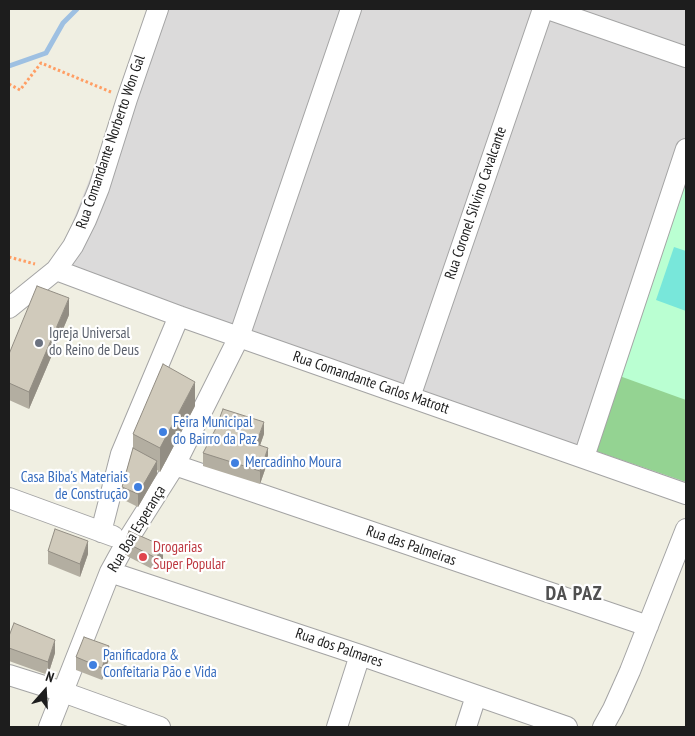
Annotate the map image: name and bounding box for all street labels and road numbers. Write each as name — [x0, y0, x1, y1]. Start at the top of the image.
street label: Rua Comandante Norberto Won Gal — [73, 53, 149, 231]
street label: Rua Coronel Silvino Cavalcante — [441, 124, 511, 282]
street label: Rua Comandante Carlos Matrott — [290, 348, 452, 418]
street label: Rua Boa Esperança — [104, 482, 170, 576]
street label: Rua das Palmeiras — [364, 522, 458, 570]
street label: Rua dos Palmares — [293, 625, 385, 671]

